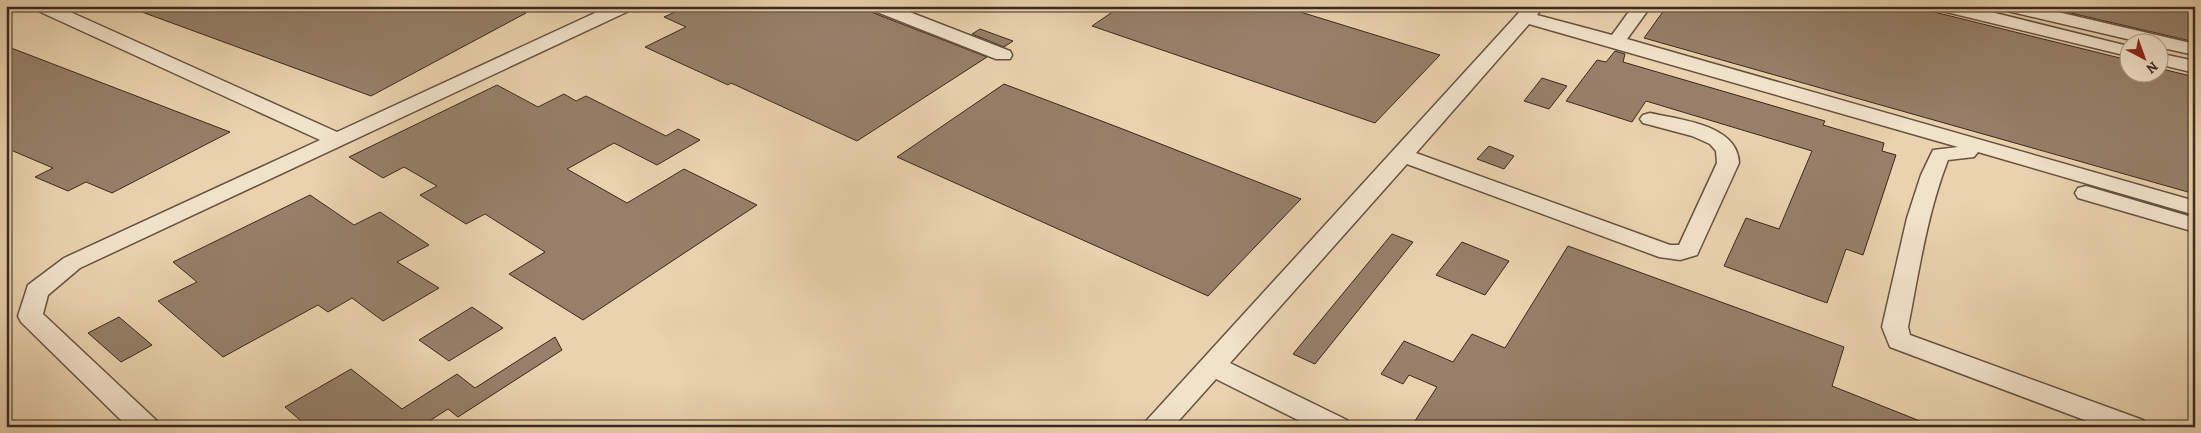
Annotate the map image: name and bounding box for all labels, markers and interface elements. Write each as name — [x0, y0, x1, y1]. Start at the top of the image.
north arrow — [2118, 32, 2168, 82]
text: N — [2142, 57, 2162, 78]

